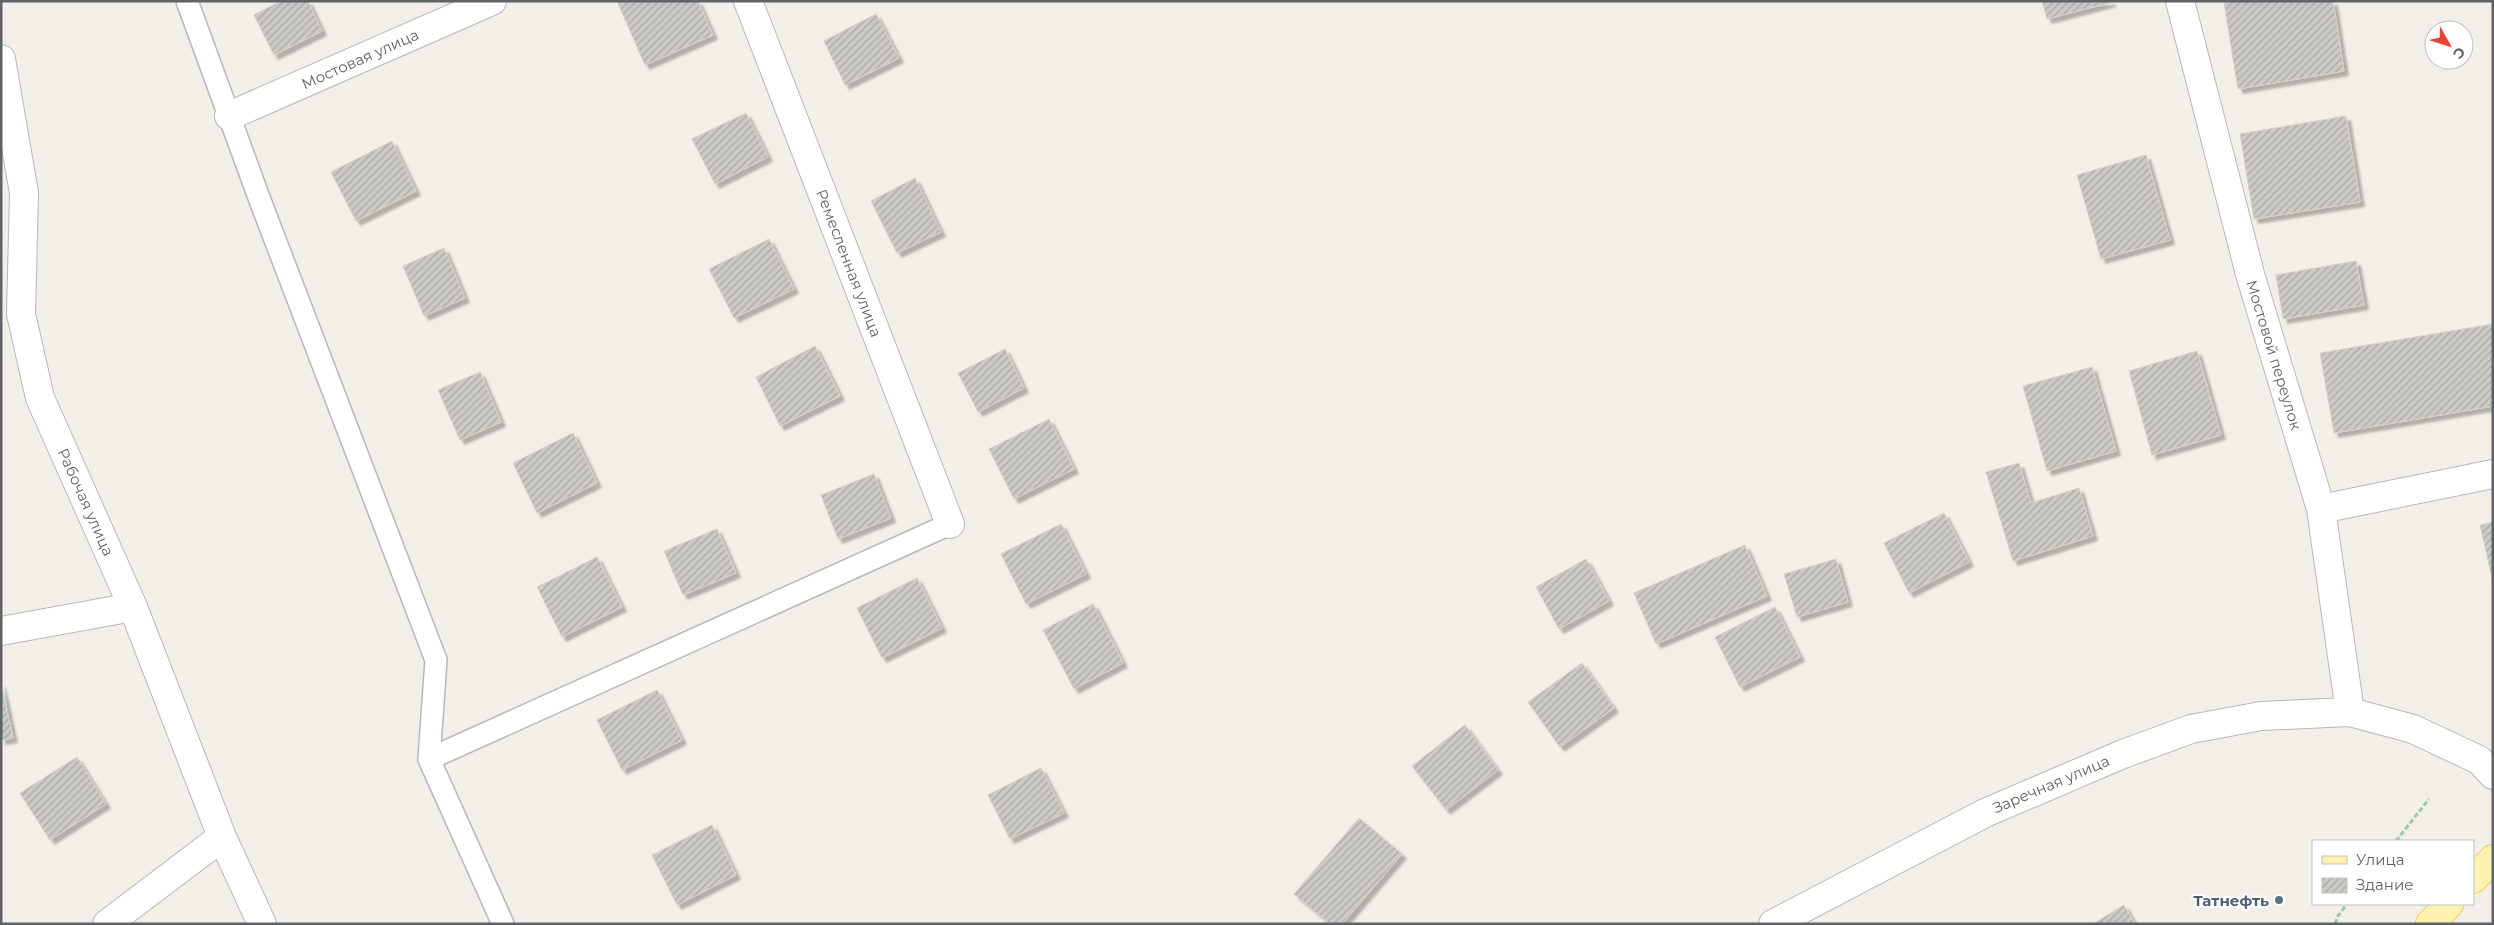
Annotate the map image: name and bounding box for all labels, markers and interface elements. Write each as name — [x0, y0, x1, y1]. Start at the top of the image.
north arrow — [2424, 20, 2474, 70]
street label: Мостовая улица — [298, 25, 422, 93]
text: С — [2449, 44, 2469, 63]
street label: Ремесленная улица — [812, 186, 886, 340]
street label: Мостовой переулок — [2242, 278, 2306, 433]
street label: Рабочая улица — [54, 445, 118, 559]
street label: Заречная улица — [1990, 751, 2112, 817]
legend — [2312, 840, 2474, 905]
text: Улица — [2356, 850, 2404, 869]
text: Здание — [2356, 875, 2414, 894]
place label: Татнефть — [2193, 891, 2269, 910]
marker: Татнефть — [2273, 894, 2285, 906]

